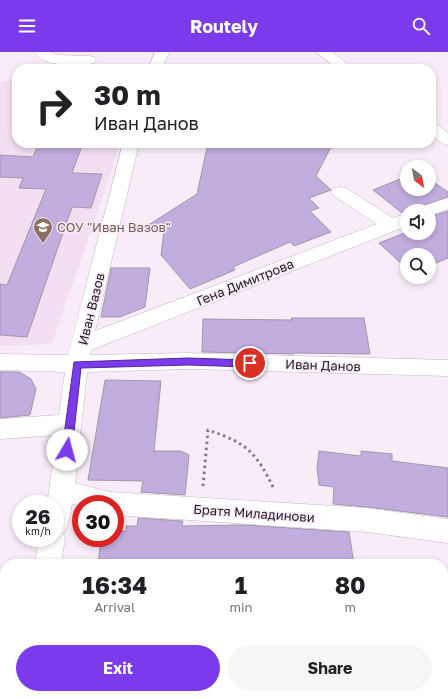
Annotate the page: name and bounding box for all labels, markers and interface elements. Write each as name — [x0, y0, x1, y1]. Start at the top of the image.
icon: menu — [16, 15, 38, 37]
text: Routely — [190, 15, 258, 37]
icon: search — [410, 15, 432, 37]
text: 30 m — [94, 78, 161, 111]
icon: right — [28, 80, 80, 132]
text: Иван Данов — [94, 112, 199, 134]
north arrow — [400, 160, 436, 196]
map controls — [400, 160, 436, 284]
button: sound — [400, 204, 436, 240]
school or university icon: СОУ "Иван Вазов" — [32, 216, 54, 244]
place label: СОУ "Иван Вазов" — [57, 219, 171, 235]
button: search — [400, 248, 436, 284]
street label: Гена Димитрова — [194, 255, 296, 309]
street label: Иван Вазов — [74, 271, 108, 347]
pin — [233, 346, 267, 380]
icon: arrive — [239, 352, 261, 374]
street label: Иван Данов — [285, 356, 361, 374]
position arrow — [46, 429, 88, 471]
speed limit sign: 30 — [72, 495, 124, 547]
street label: Братя Миладинови — [193, 501, 315, 525]
text: 26 — [26, 504, 50, 528]
text: km/h — [25, 525, 51, 537]
text: 16:34 — [82, 570, 147, 599]
text: 1 — [235, 570, 247, 599]
text: 80 — [335, 570, 366, 599]
text: Arrival — [94, 599, 135, 615]
text: min — [229, 599, 252, 615]
text: m — [344, 599, 356, 615]
button: Exit — [16, 645, 220, 691]
button: Share — [228, 645, 432, 691]

